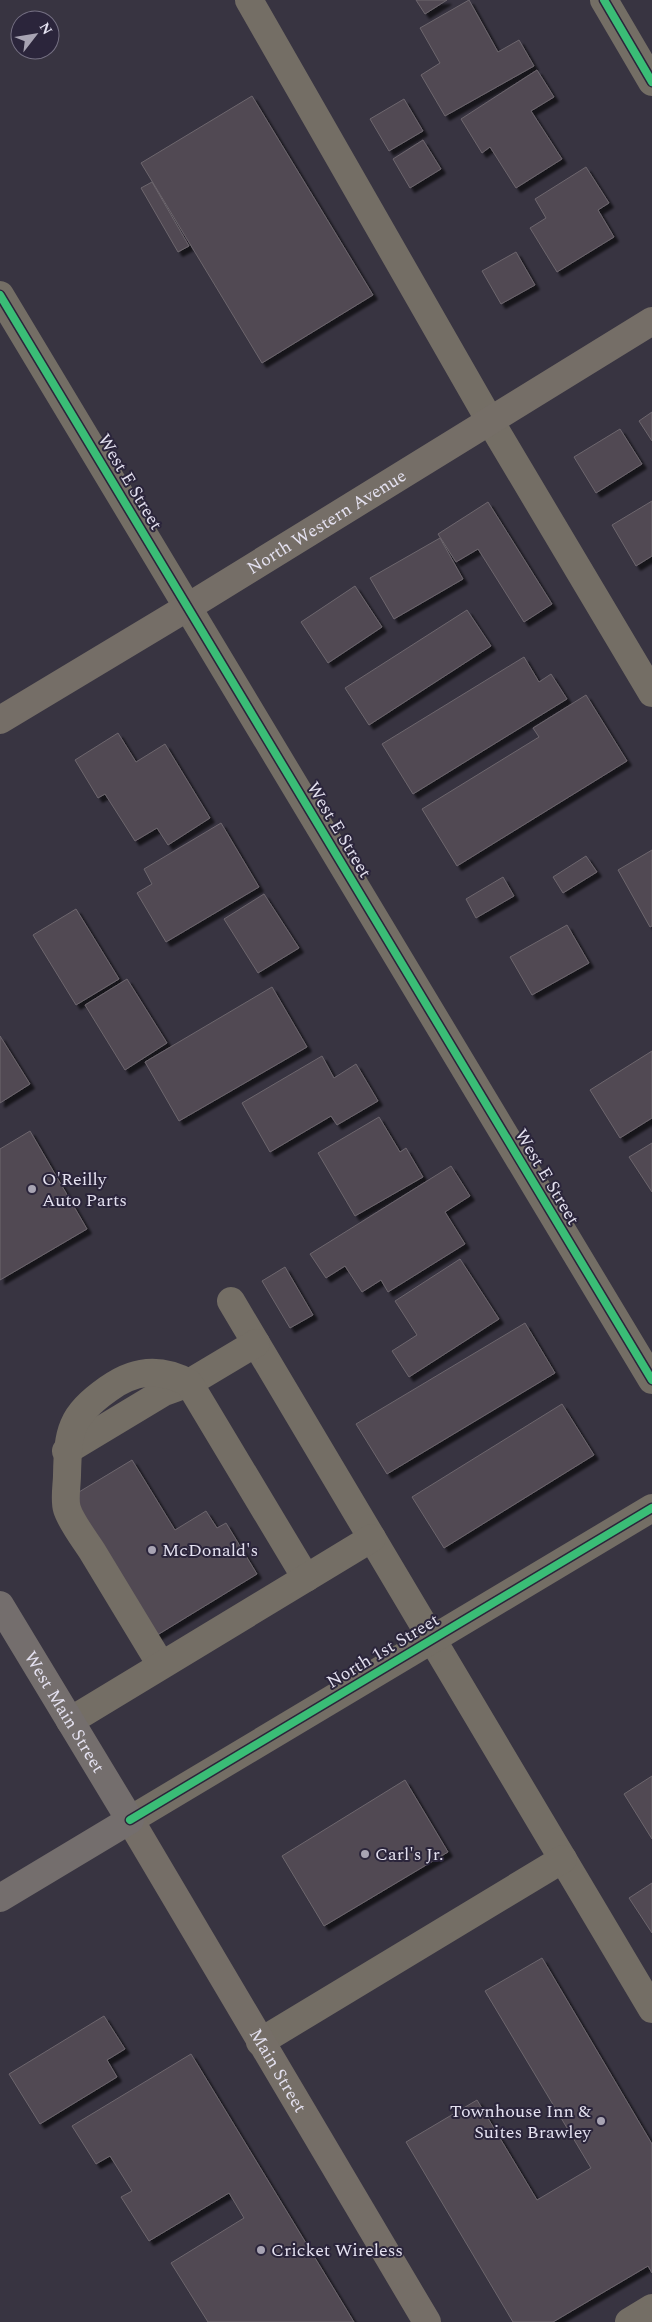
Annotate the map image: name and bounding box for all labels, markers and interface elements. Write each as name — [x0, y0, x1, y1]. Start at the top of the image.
north arrow — [10, 10, 60, 60]
text: N — [34, 18, 58, 39]
street label: West E Street — [91, 429, 169, 535]
street label: North Western Avenue — [242, 462, 411, 581]
street label: West E Street — [300, 777, 378, 883]
street label: West E Street — [508, 1124, 586, 1230]
place label: O'Reilly Auto Parts — [42, 1166, 127, 1214]
marker: O'Reilly Auto Parts — [26, 1183, 38, 1195]
place label: McDonald's — [162, 1537, 258, 1564]
marker: McDonald's — [146, 1544, 158, 1556]
street label: North 1st Street — [321, 1607, 445, 1695]
street label: West Main Street — [17, 1646, 112, 1778]
place label: Carl's Jr. — [375, 1841, 444, 1868]
marker: Carl's Jr. — [359, 1848, 371, 1860]
street label: Main Street — [243, 2023, 314, 2118]
place label: Townhouse Inn & Suites Brawley — [450, 2098, 592, 2146]
marker: Townhouse Inn & Suites Brawley — [595, 2115, 607, 2127]
place label: Cricket Wireless — [271, 2237, 403, 2264]
marker: Cricket Wireless — [255, 2244, 267, 2256]

